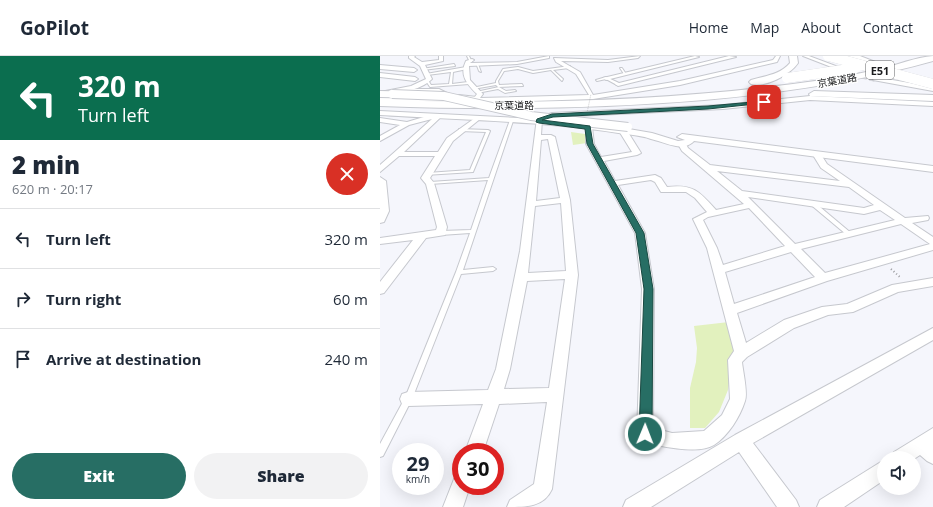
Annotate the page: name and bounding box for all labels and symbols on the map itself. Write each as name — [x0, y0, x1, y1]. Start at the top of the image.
road number: E51 — [866, 61, 894, 79]
street label: 京葉道路 — [816, 70, 858, 90]
pin — [747, 85, 781, 119]
street label: 京葉道路 — [494, 98, 534, 112]
position arrow — [624, 413, 666, 455]
speed limit sign: 30 — [452, 443, 504, 495]

